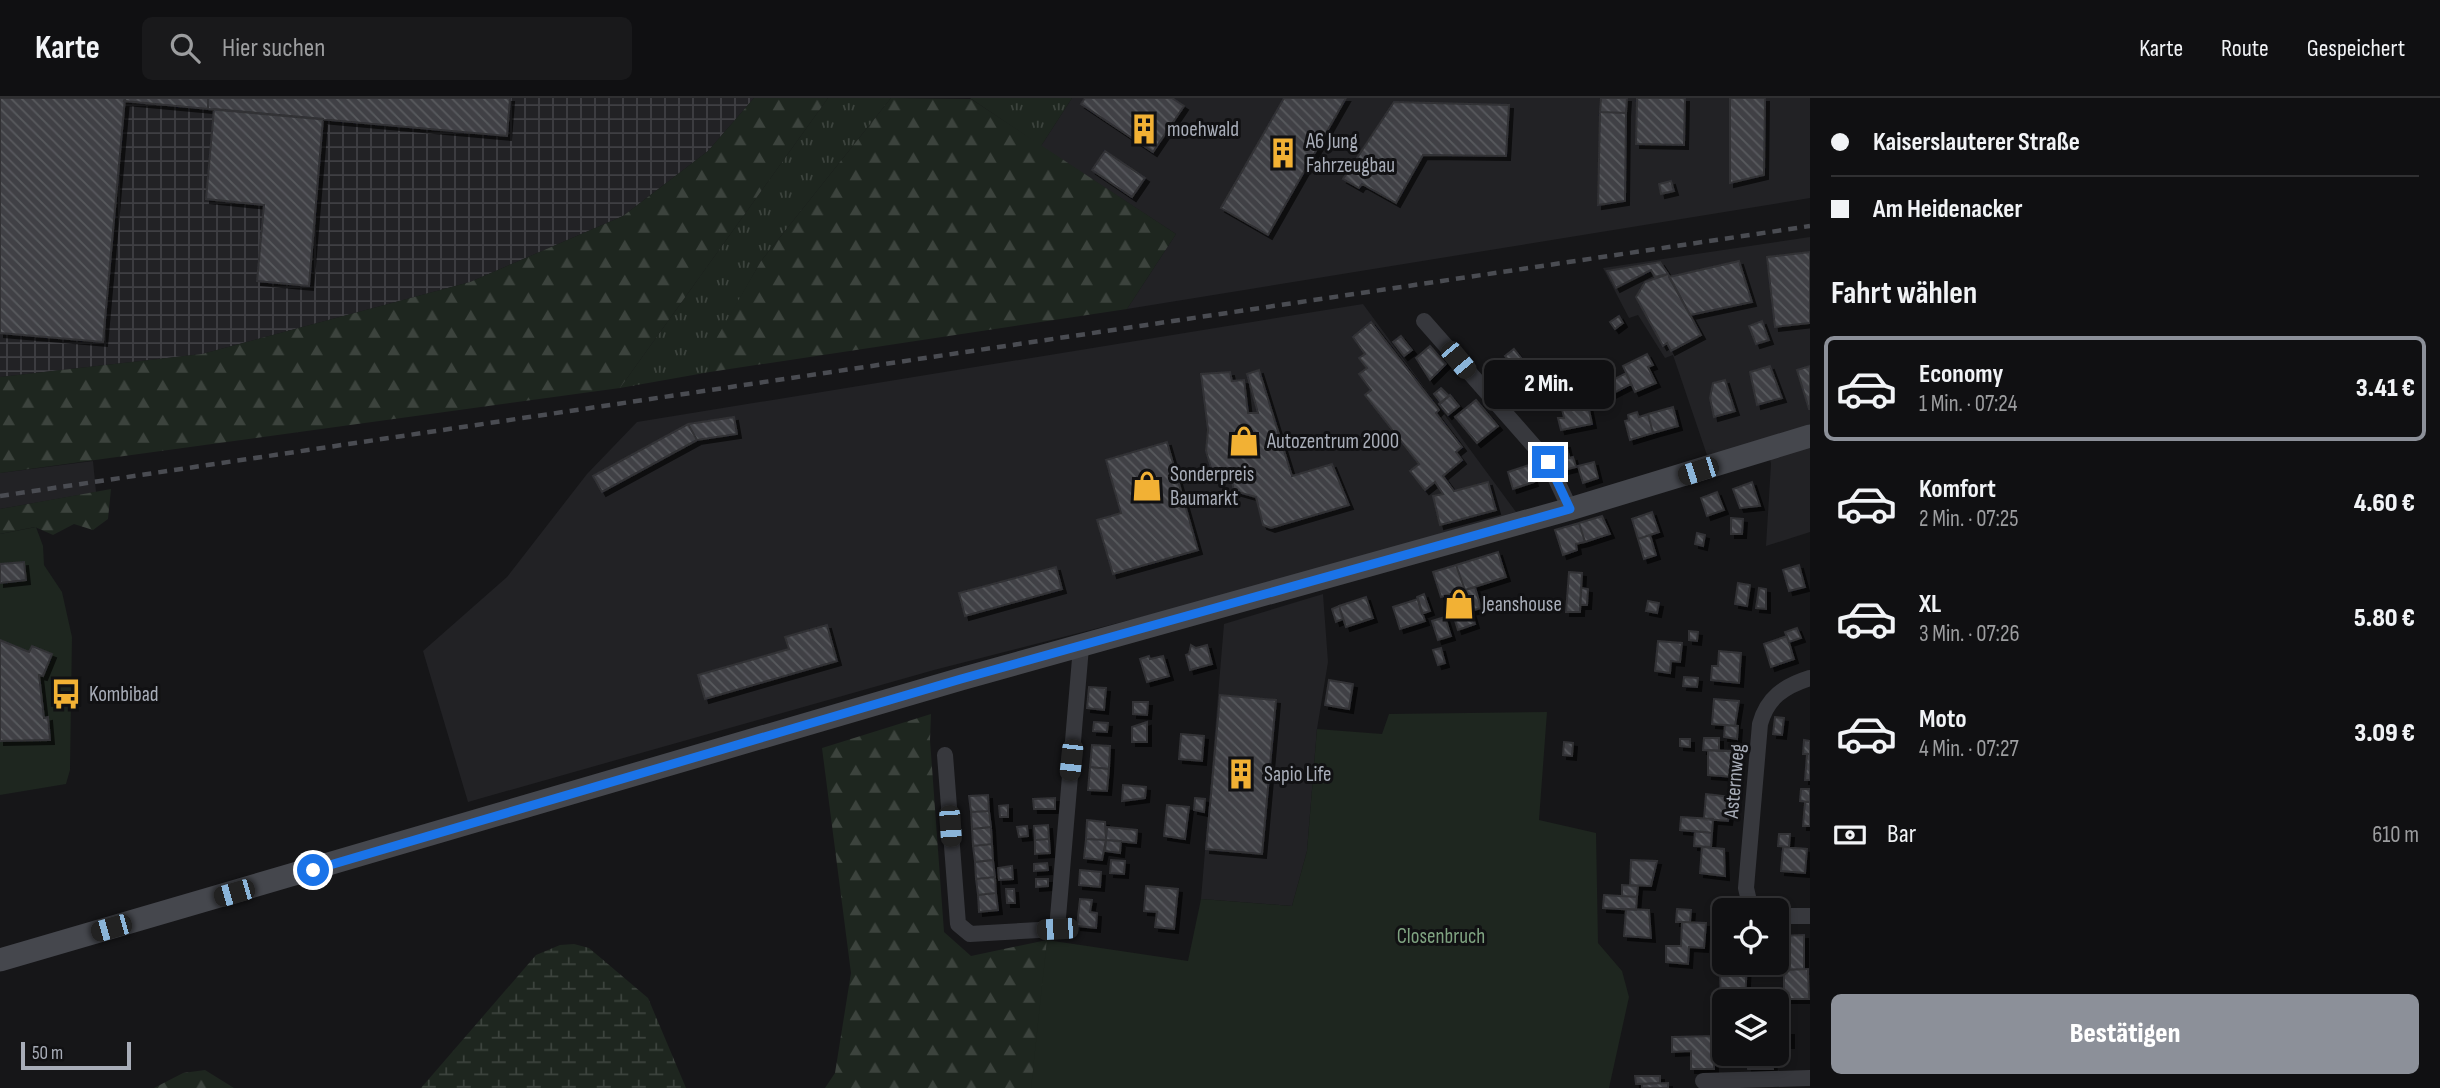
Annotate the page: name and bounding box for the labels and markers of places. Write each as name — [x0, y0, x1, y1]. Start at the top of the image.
building icon: moehwald — [1127, 112, 1161, 146]
place label: moehwald — [1167, 117, 1239, 142]
place label: A6 Jung Fahrzeugbau — [1305, 129, 1395, 178]
building icon: A6 Jung Fahrzeugbau — [1266, 136, 1300, 170]
shop icon: Autozentrum 2000 — [1227, 424, 1261, 458]
place label: Autozentrum 2000 — [1266, 429, 1399, 454]
place label: Sonderpreis Baumarkt — [1170, 462, 1254, 511]
shop icon: Sonderpreis Baumarkt — [1130, 469, 1164, 503]
shop icon: Jeanshouse — [1442, 587, 1476, 621]
place label: Jeanshouse — [1481, 592, 1562, 617]
bus stop icon: Kombibad — [49, 677, 83, 711]
place label: Kombibad — [89, 682, 159, 707]
building icon: Sapio Life — [1224, 757, 1258, 791]
place label: Sapio Life — [1264, 762, 1331, 787]

